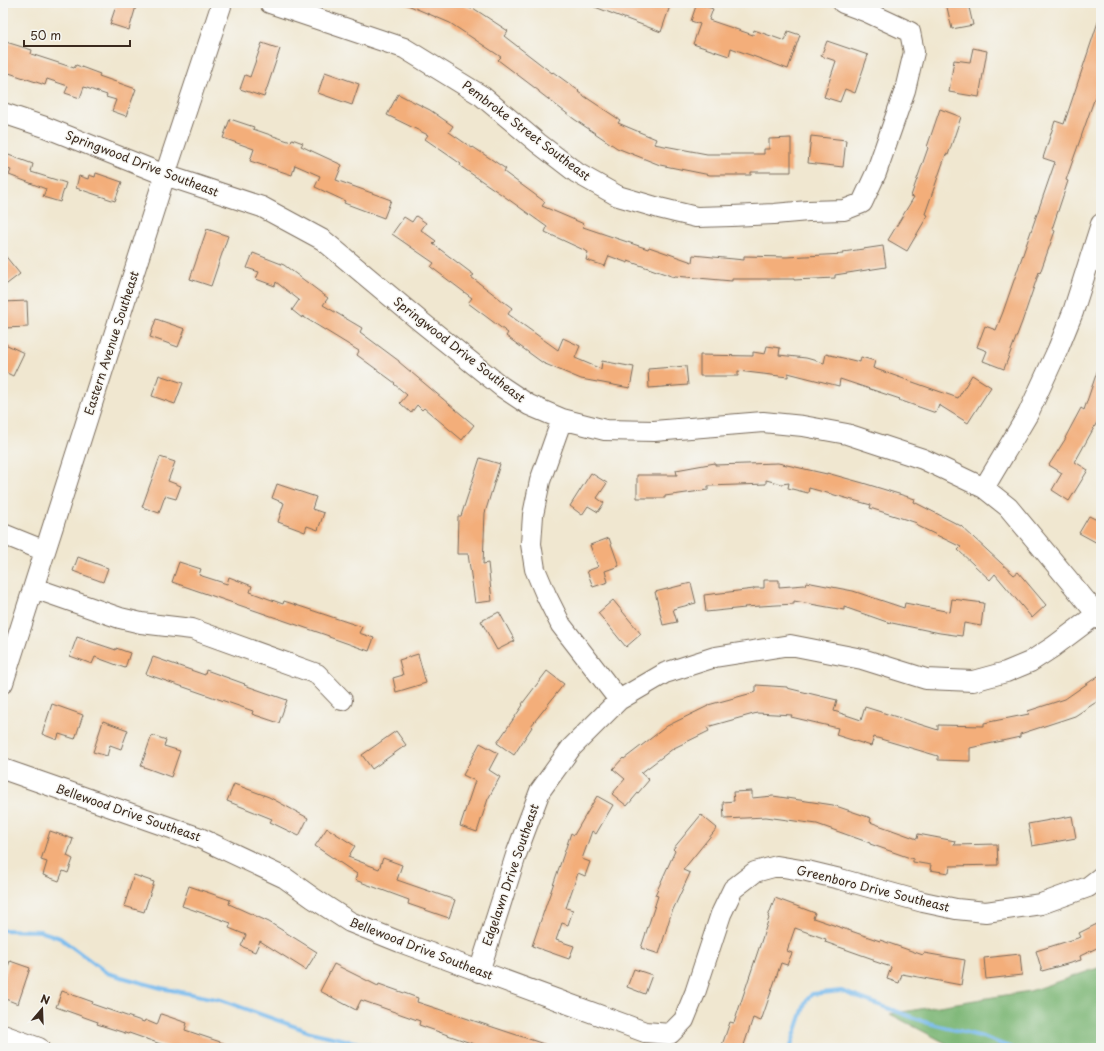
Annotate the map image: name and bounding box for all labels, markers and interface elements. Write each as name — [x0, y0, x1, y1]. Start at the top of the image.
scale bar — [24, 22, 130, 48]
text: 50 m — [30, 26, 61, 44]
street label: Pembroke Street Southeast — [459, 76, 595, 185]
street label: Springwood Drive Southeast — [63, 125, 222, 201]
street label: Eastern Avenue Southeast — [79, 268, 143, 417]
street label: Springwood Drive Southeast — [390, 292, 529, 407]
street label: Bellewood Drive Southeast — [53, 779, 204, 845]
street label: Edgelawn Drive Southeast — [477, 801, 543, 948]
street label: Greenboro Drive Southeast — [795, 860, 952, 916]
street label: Bellewood Drive Southeast — [347, 912, 496, 984]
north arrow — [22, 989, 62, 1029]
text: N — [39, 990, 53, 1009]

